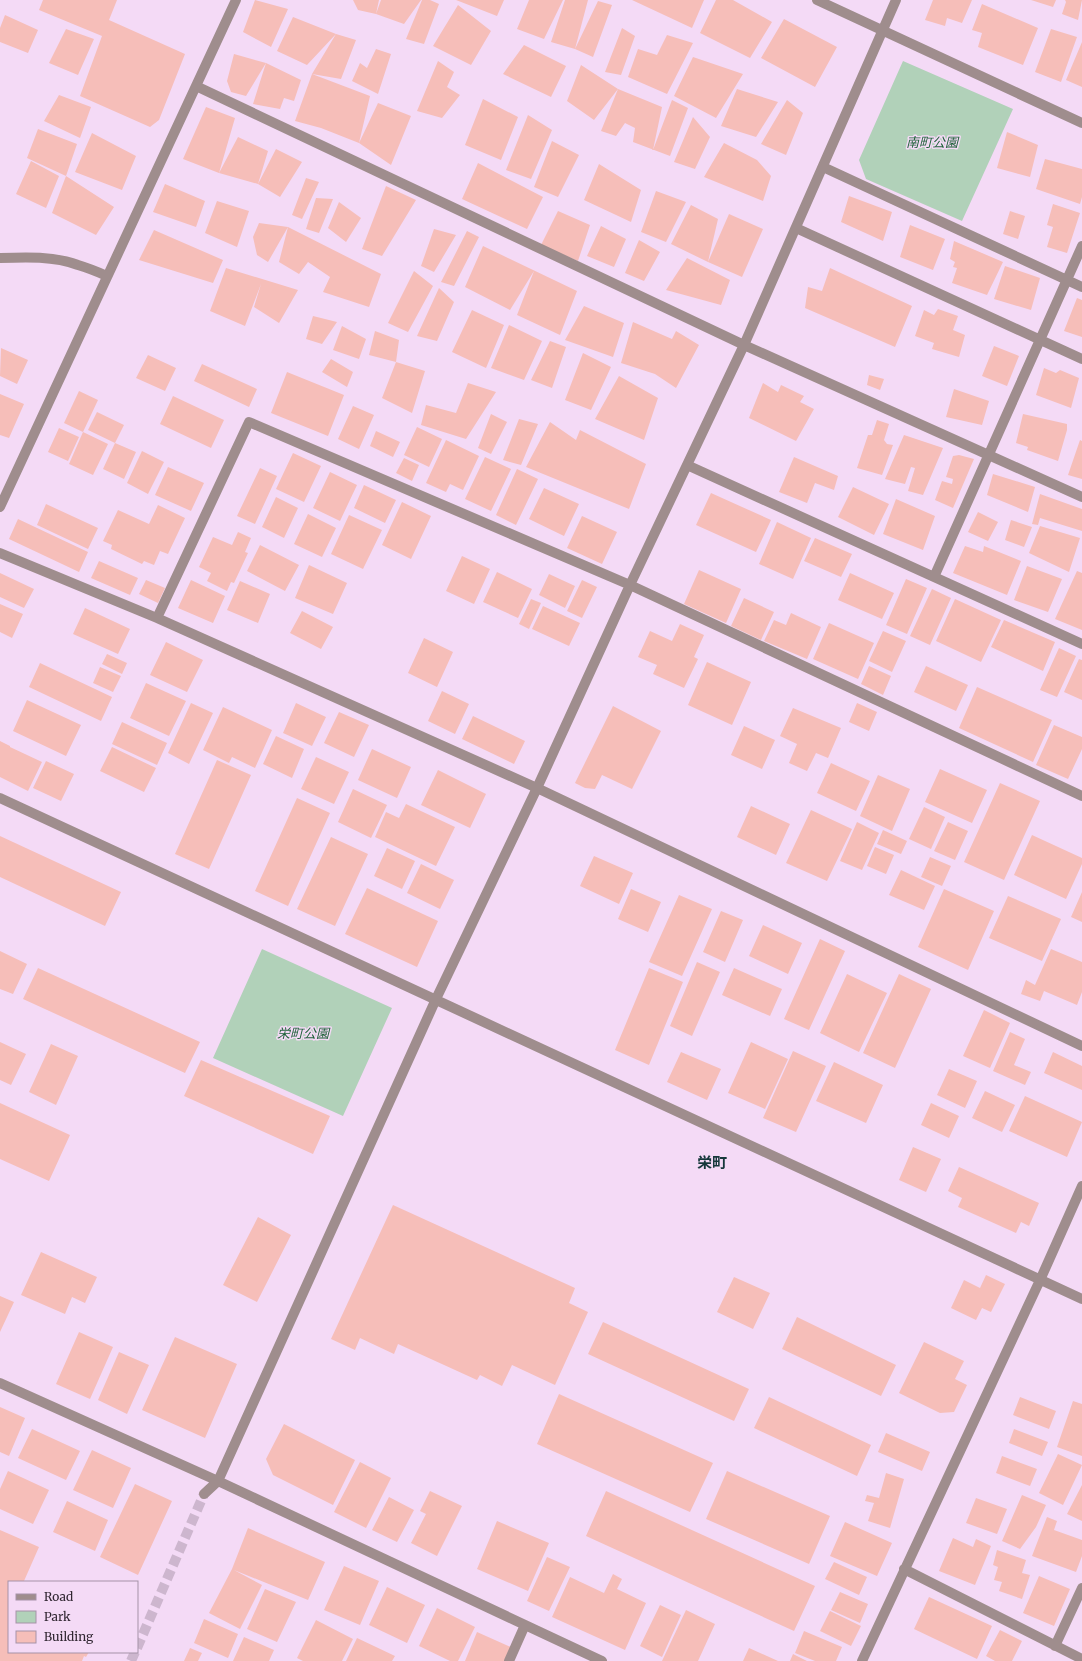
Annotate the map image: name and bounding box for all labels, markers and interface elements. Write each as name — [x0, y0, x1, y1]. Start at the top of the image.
park label: 南町公園 — [906, 134, 960, 151]
park label: 栄町公園 — [277, 1025, 331, 1042]
district label: 栄町 — [697, 1153, 727, 1172]
legend — [8, 1581, 138, 1653]
text: Road — [44, 1589, 73, 1604]
text: Park — [44, 1609, 71, 1624]
text: Building — [44, 1629, 94, 1644]

